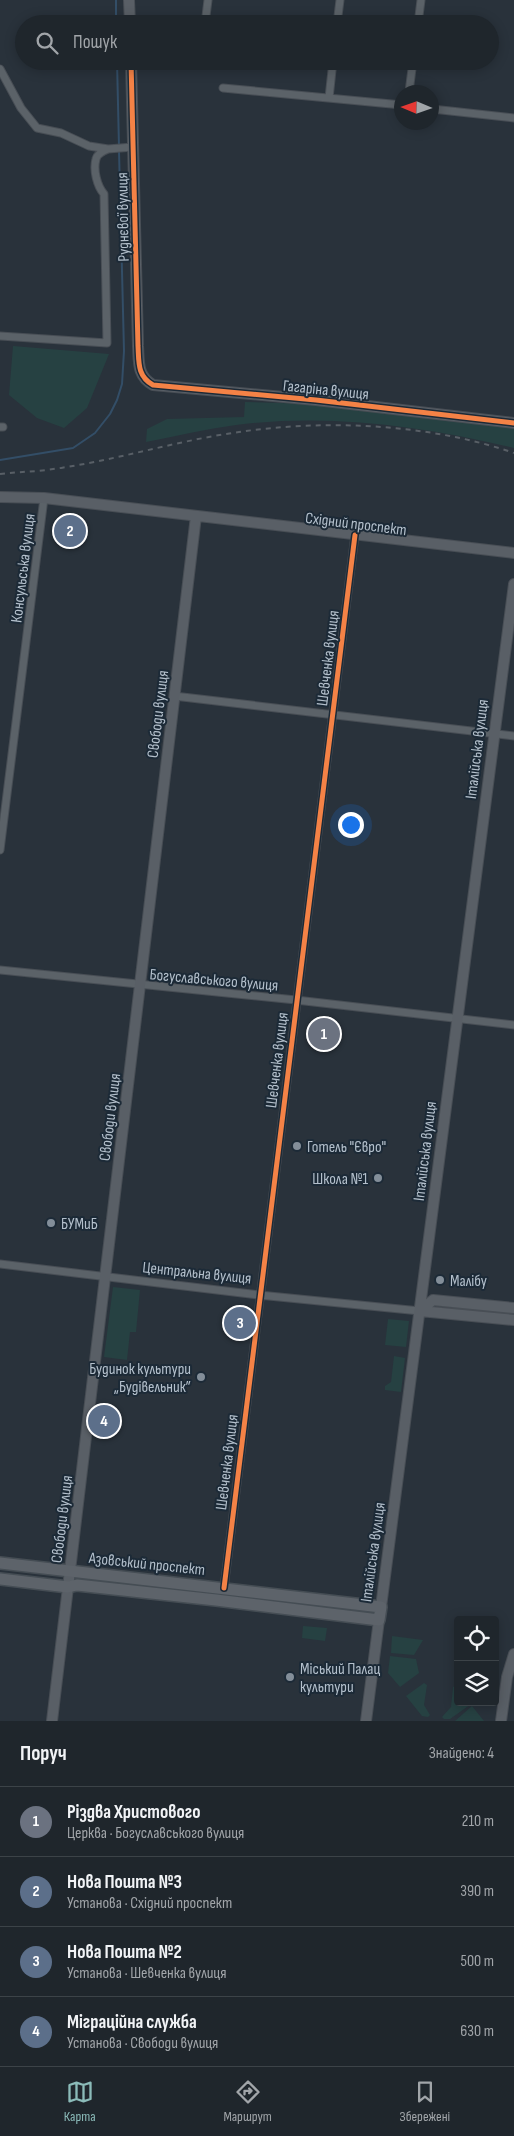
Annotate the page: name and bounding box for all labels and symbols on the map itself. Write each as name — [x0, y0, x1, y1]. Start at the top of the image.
north arrow — [394, 85, 439, 130]
street label: Руднєвої вулиця — [113, 172, 134, 262]
street label: Гагаріна вулиця — [282, 377, 370, 404]
street label: Східний проспект — [304, 509, 408, 540]
pin: 2 — [54, 512, 86, 550]
street label: Консульська вулиця — [7, 513, 40, 624]
street label: Шевченка вулиця — [313, 609, 344, 707]
street label: Свободи вулиця — [144, 669, 173, 759]
street label: Італійська вулиця — [462, 698, 493, 800]
your location — [338, 812, 364, 838]
street label: Богуславського вулиця — [149, 965, 279, 996]
street label: Шевченка вулиця — [262, 1011, 293, 1109]
pin: 1 — [308, 1015, 340, 1053]
street label: Свободи вулиця — [96, 1072, 125, 1162]
street label: Італійська вулиця — [410, 1100, 441, 1202]
place label: Готель "Євро" — [307, 1138, 386, 1157]
marker: Готель "Євро" — [291, 1140, 303, 1152]
place label: Школа №1 — [312, 1170, 368, 1189]
marker: Школа №1 — [372, 1172, 384, 1184]
place label: БУМиБ — [61, 1215, 98, 1234]
marker: БУМиБ — [45, 1217, 57, 1229]
street label: Центральна вулиця — [141, 1258, 252, 1289]
place label: Малібу — [450, 1272, 487, 1291]
marker: Малібу — [434, 1274, 446, 1286]
pin: 3 — [224, 1304, 256, 1342]
place label: Будинок культури „Будівельник” — [89, 1360, 191, 1397]
marker: Будинок культури „Будівельник” — [195, 1371, 207, 1383]
pin: 4 — [88, 1402, 120, 1440]
street label: Шевченка вулиця — [212, 1413, 243, 1511]
street label: Свободи вулиця — [48, 1474, 77, 1564]
street label: Італійська вулиця — [357, 1501, 390, 1603]
street label: Азовський проспект — [87, 1549, 206, 1580]
place label: Міський Палац культури — [300, 1660, 381, 1697]
marker: Міський Палац культури — [284, 1671, 296, 1683]

